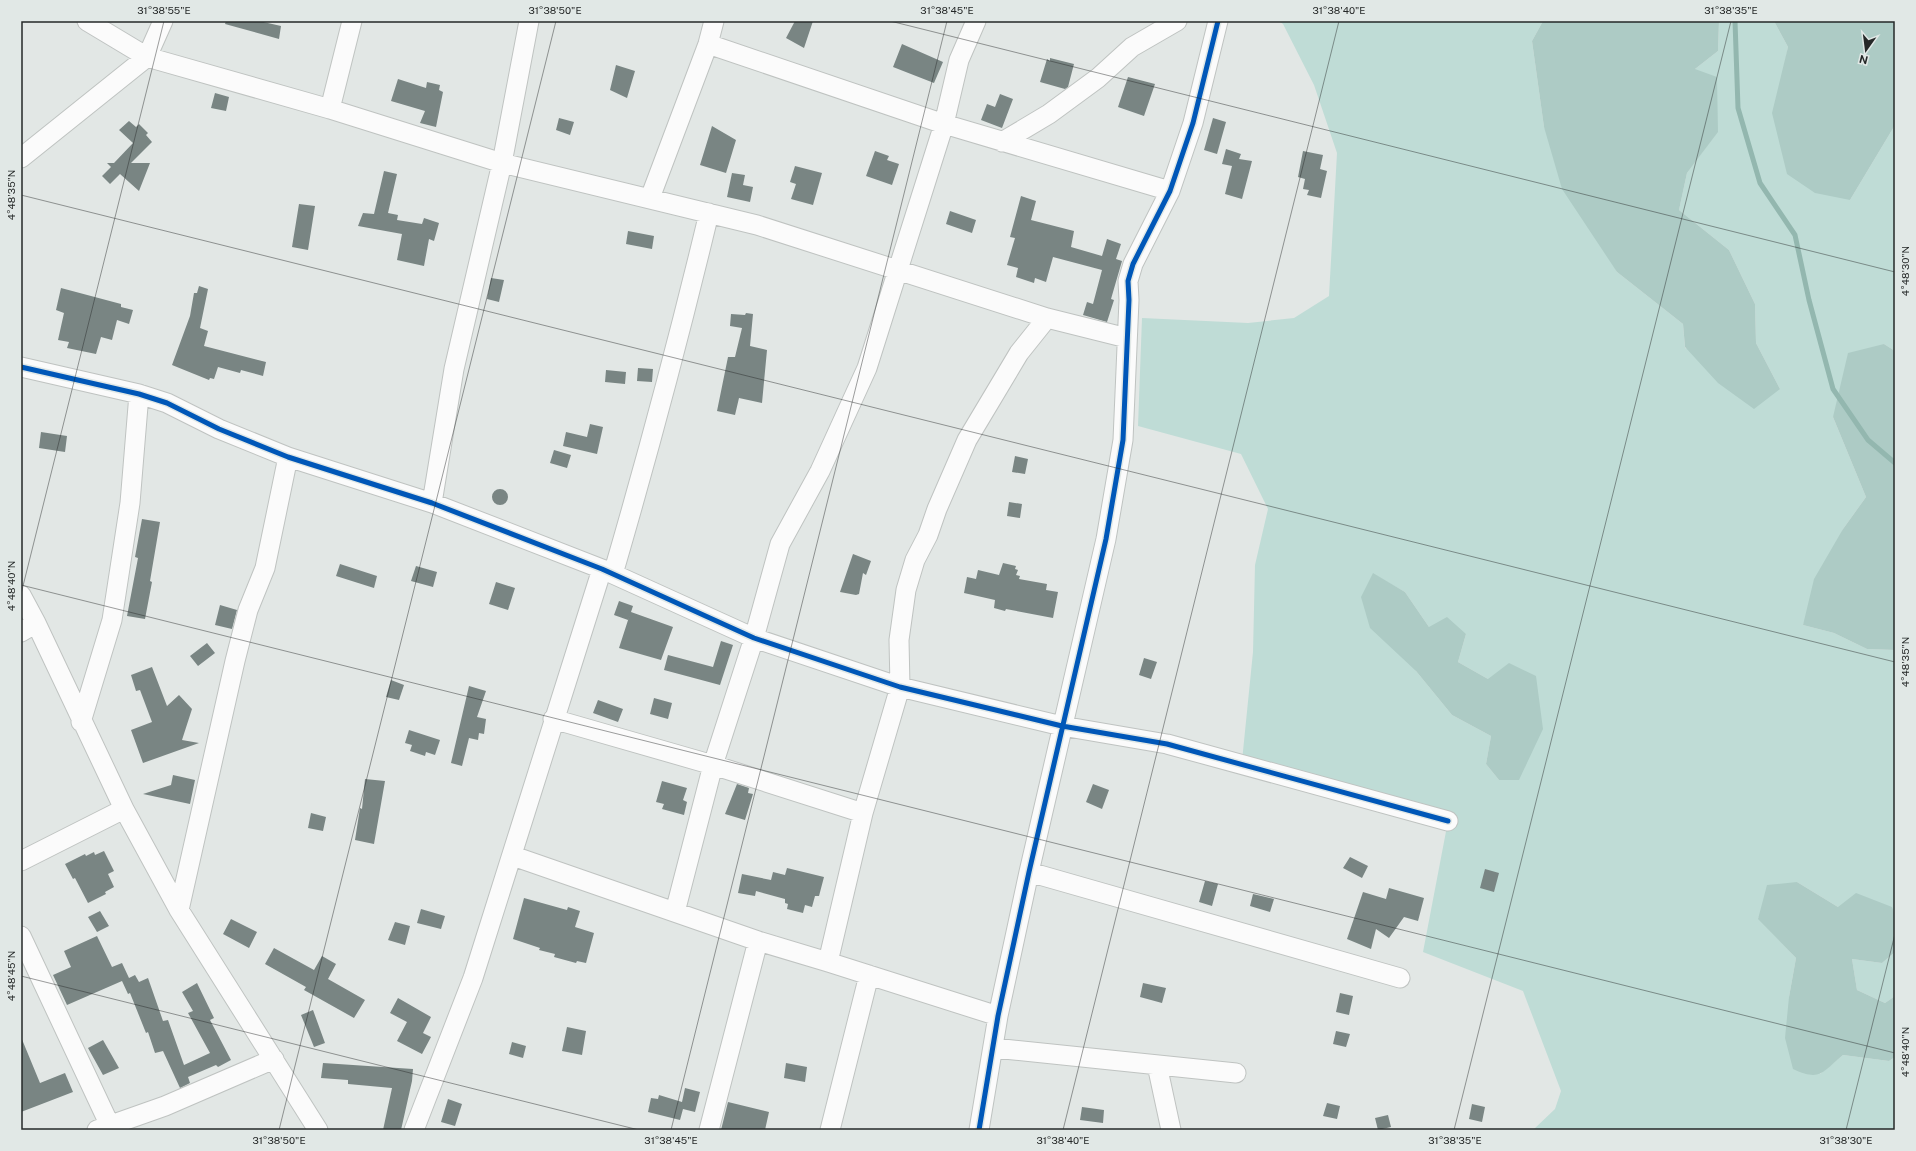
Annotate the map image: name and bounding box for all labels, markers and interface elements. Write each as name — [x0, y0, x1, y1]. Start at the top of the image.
text: 31°38'55"E — [137, 4, 191, 16]
text: 31°38'50"E — [528, 4, 582, 16]
text: 31°38'45"E — [920, 4, 974, 16]
text: 31°38'40"E — [1312, 4, 1366, 16]
text: 31°38'35"E — [1704, 4, 1758, 16]
north arrow — [1846, 30, 1886, 70]
text: N — [1858, 53, 1869, 67]
text: 4°48'35"N — [5, 170, 17, 220]
text: 4°48'30"N — [1899, 246, 1911, 296]
text: 4°48'40"N — [5, 561, 17, 611]
text: 4°48'35"N — [1899, 637, 1911, 687]
text: 4°48'45"N — [5, 951, 17, 1001]
text: 4°48'40"N — [1899, 1027, 1911, 1077]
text: 31°38'50"E — [252, 1134, 306, 1146]
text: 31°38'45"E — [644, 1134, 698, 1146]
text: 31°38'40"E — [1036, 1134, 1090, 1146]
text: 31°38'35"E — [1428, 1134, 1482, 1146]
text: 31°38'30"E — [1819, 1134, 1873, 1146]

